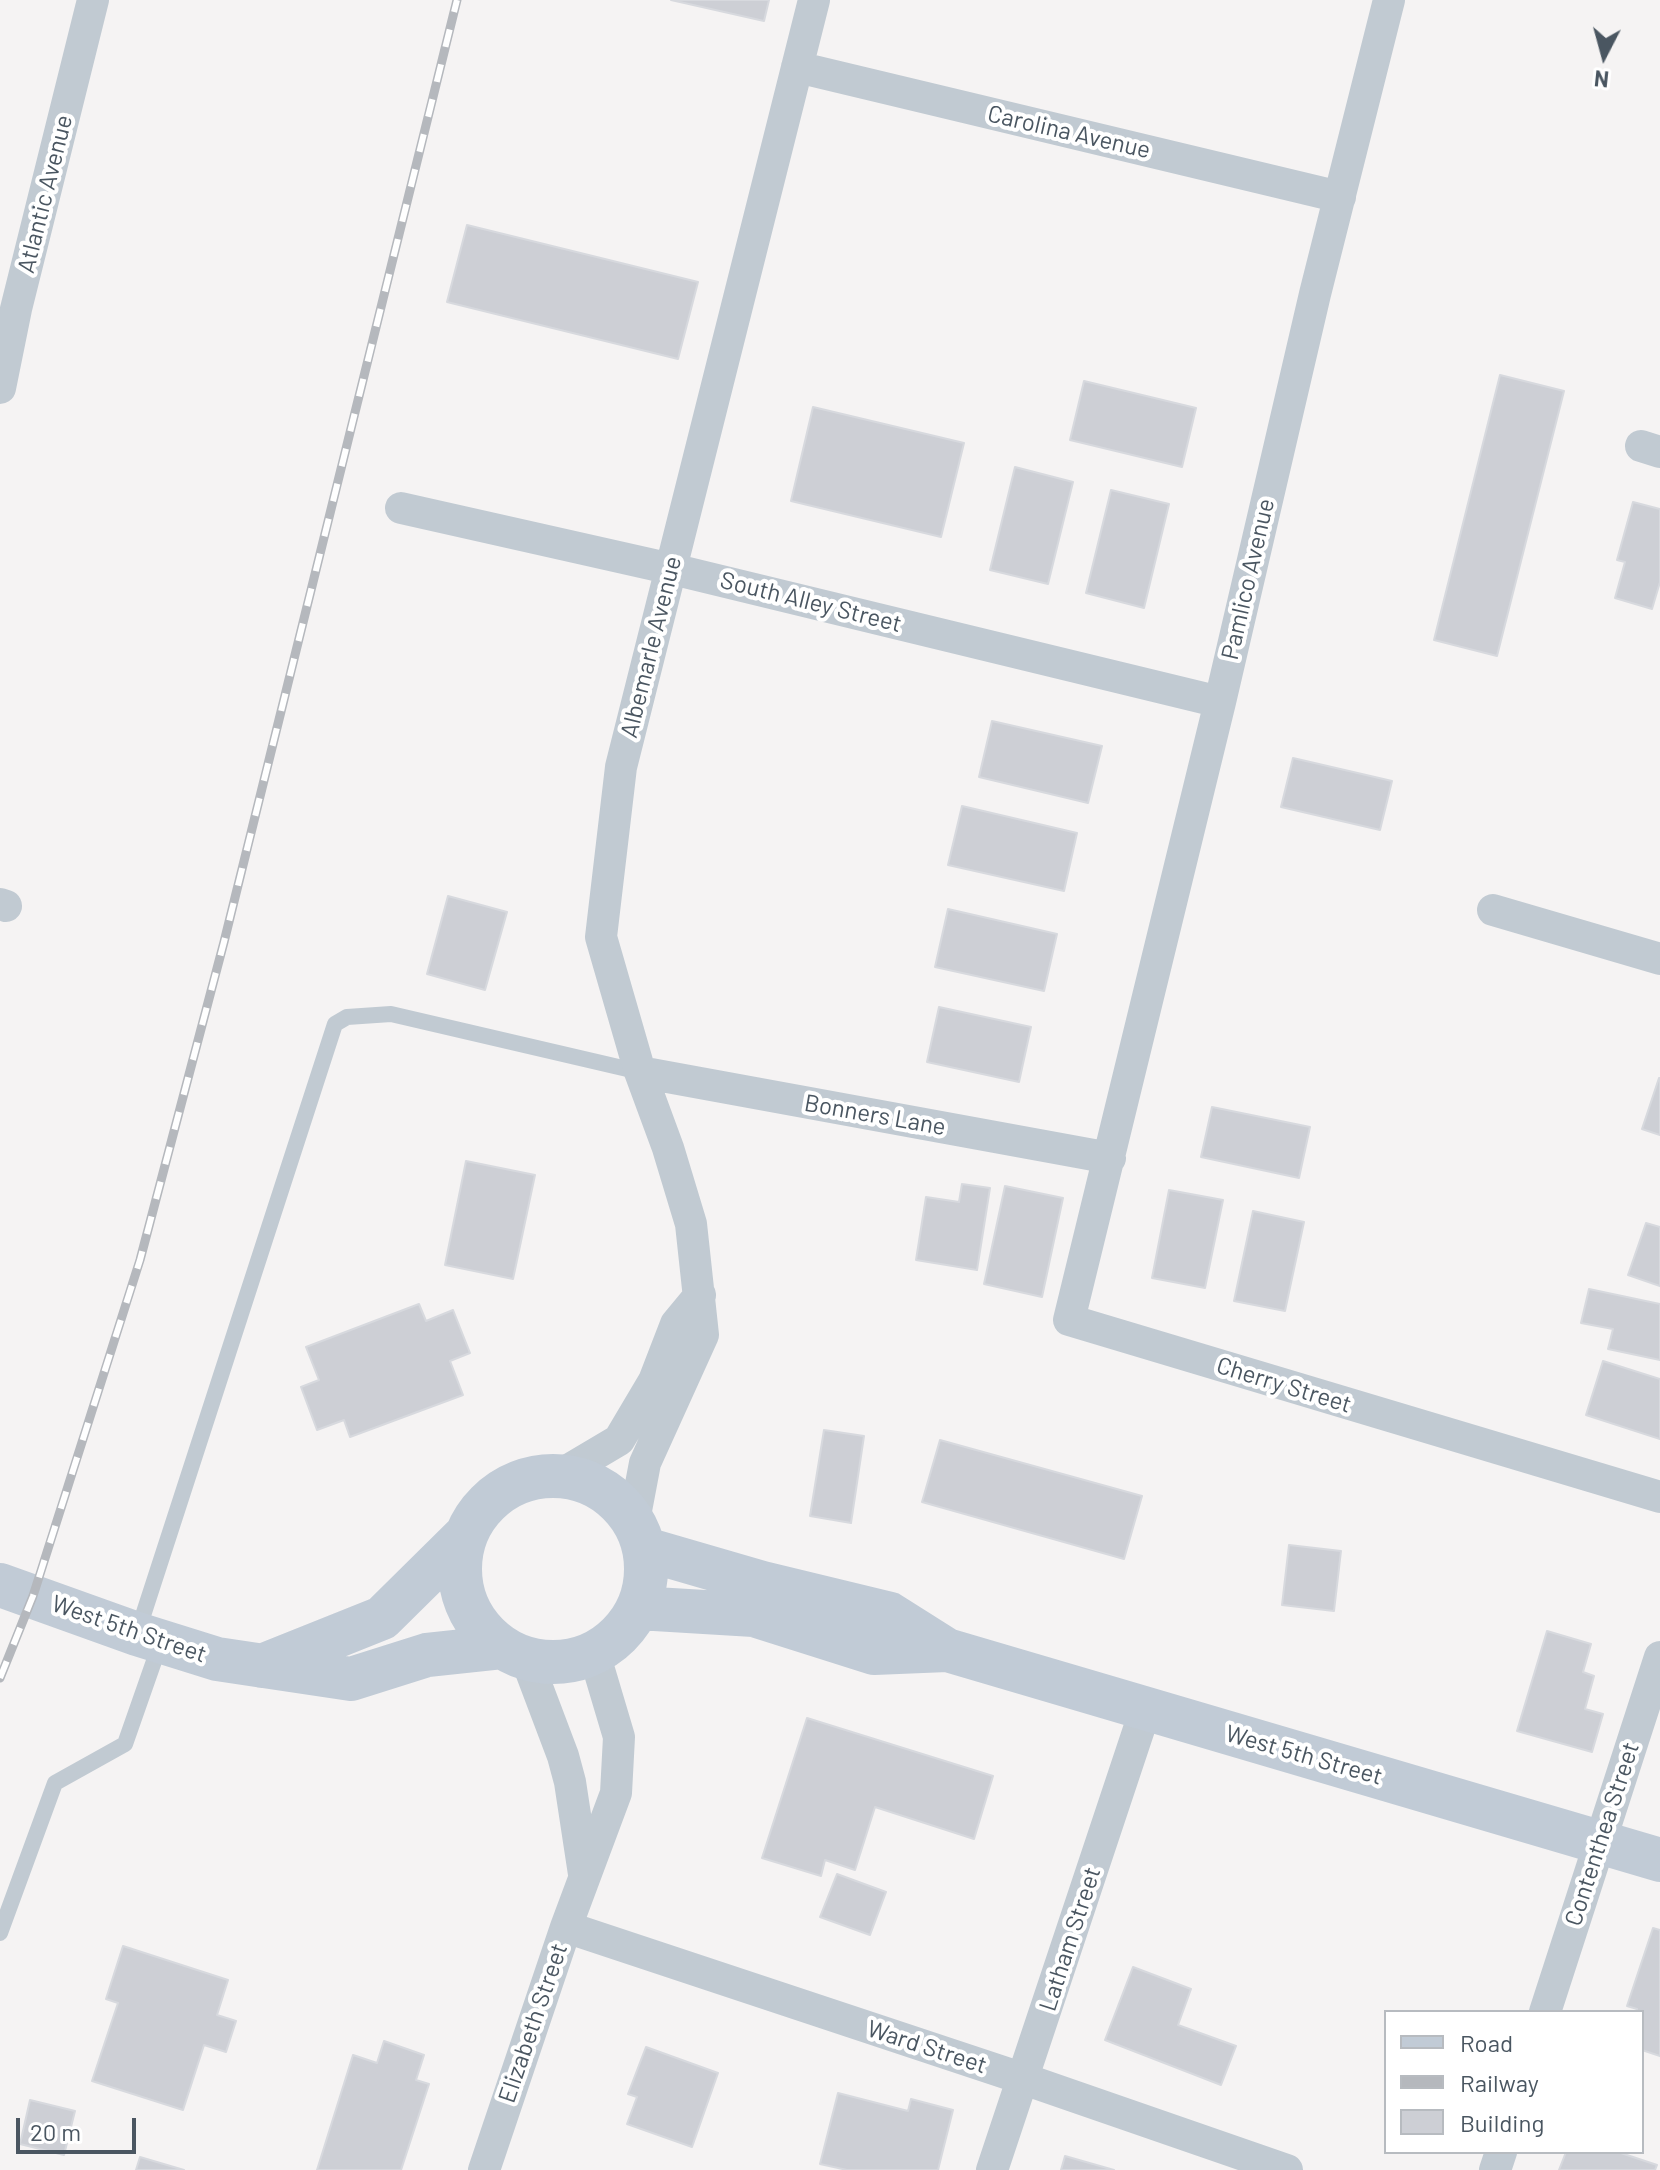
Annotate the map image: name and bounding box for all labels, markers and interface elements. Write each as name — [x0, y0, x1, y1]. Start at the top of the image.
north arrow — [1564, 16, 1644, 96]
text: N — [1593, 66, 1610, 94]
street label: Carolina Avenue — [985, 99, 1153, 165]
street label: Atlantic Avenue — [11, 112, 79, 276]
street label: Pamlico Avenue — [1215, 496, 1281, 662]
street label: Albemarle Avenue — [615, 553, 687, 741]
street label: South Alley Street — [717, 566, 905, 638]
street label: Bonners Lane — [802, 1088, 948, 1142]
street label: Cherry Street — [1213, 1351, 1355, 1419]
street label: West 5th Street — [48, 1589, 210, 1669]
street label: West 5th Street — [1222, 1719, 1386, 1791]
street label: Contenthea Street — [1559, 1739, 1645, 1929]
street label: Latham Street — [1033, 1863, 1107, 2015]
street label: Elizabeth Street — [492, 1940, 574, 2106]
legend — [1384, 2010, 1644, 2154]
street label: Ward Street — [863, 2014, 991, 2080]
text: Road — [1460, 2028, 1513, 2057]
text: Railway — [1460, 2068, 1539, 2097]
scale bar — [20, 2102, 140, 2152]
text: Building — [1460, 2108, 1544, 2137]
text: 20 m — [30, 2117, 81, 2146]

